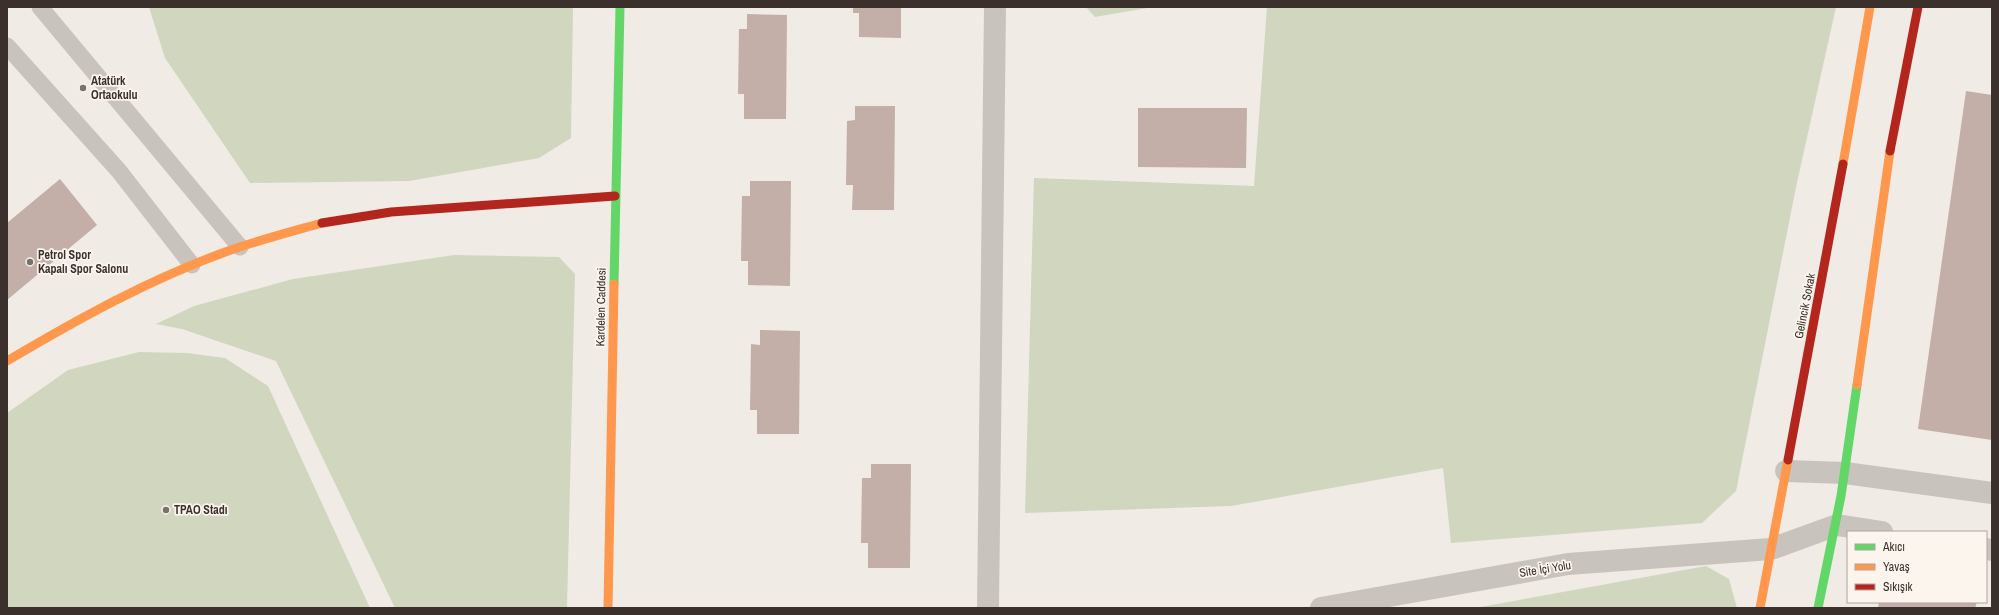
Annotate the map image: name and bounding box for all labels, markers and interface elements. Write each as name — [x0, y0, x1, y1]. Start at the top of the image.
place label: Atatürk Ortaokulu — [91, 73, 137, 103]
marker: Atatürk Ortaokulu — [78, 83, 88, 93]
place label: Petrol Spor Kapalı Spor Salonu — [38, 247, 128, 277]
marker: Petrol Spor Kapalı Spor Salonu — [25, 257, 35, 267]
street label: Kardelen Caddesi — [592, 267, 610, 347]
street label: Gelincik Sokak — [1791, 272, 1819, 340]
place label: TPAO Stadı — [174, 502, 228, 518]
marker: TPAO Stadı — [161, 505, 171, 515]
legend — [1847, 531, 1987, 603]
text: Akıcı — [1882, 539, 1905, 555]
street label: Site İçi Yolu — [1518, 557, 1572, 581]
text: Yavaş — [1883, 559, 1910, 575]
text: Sıkışık — [1883, 579, 1913, 595]

